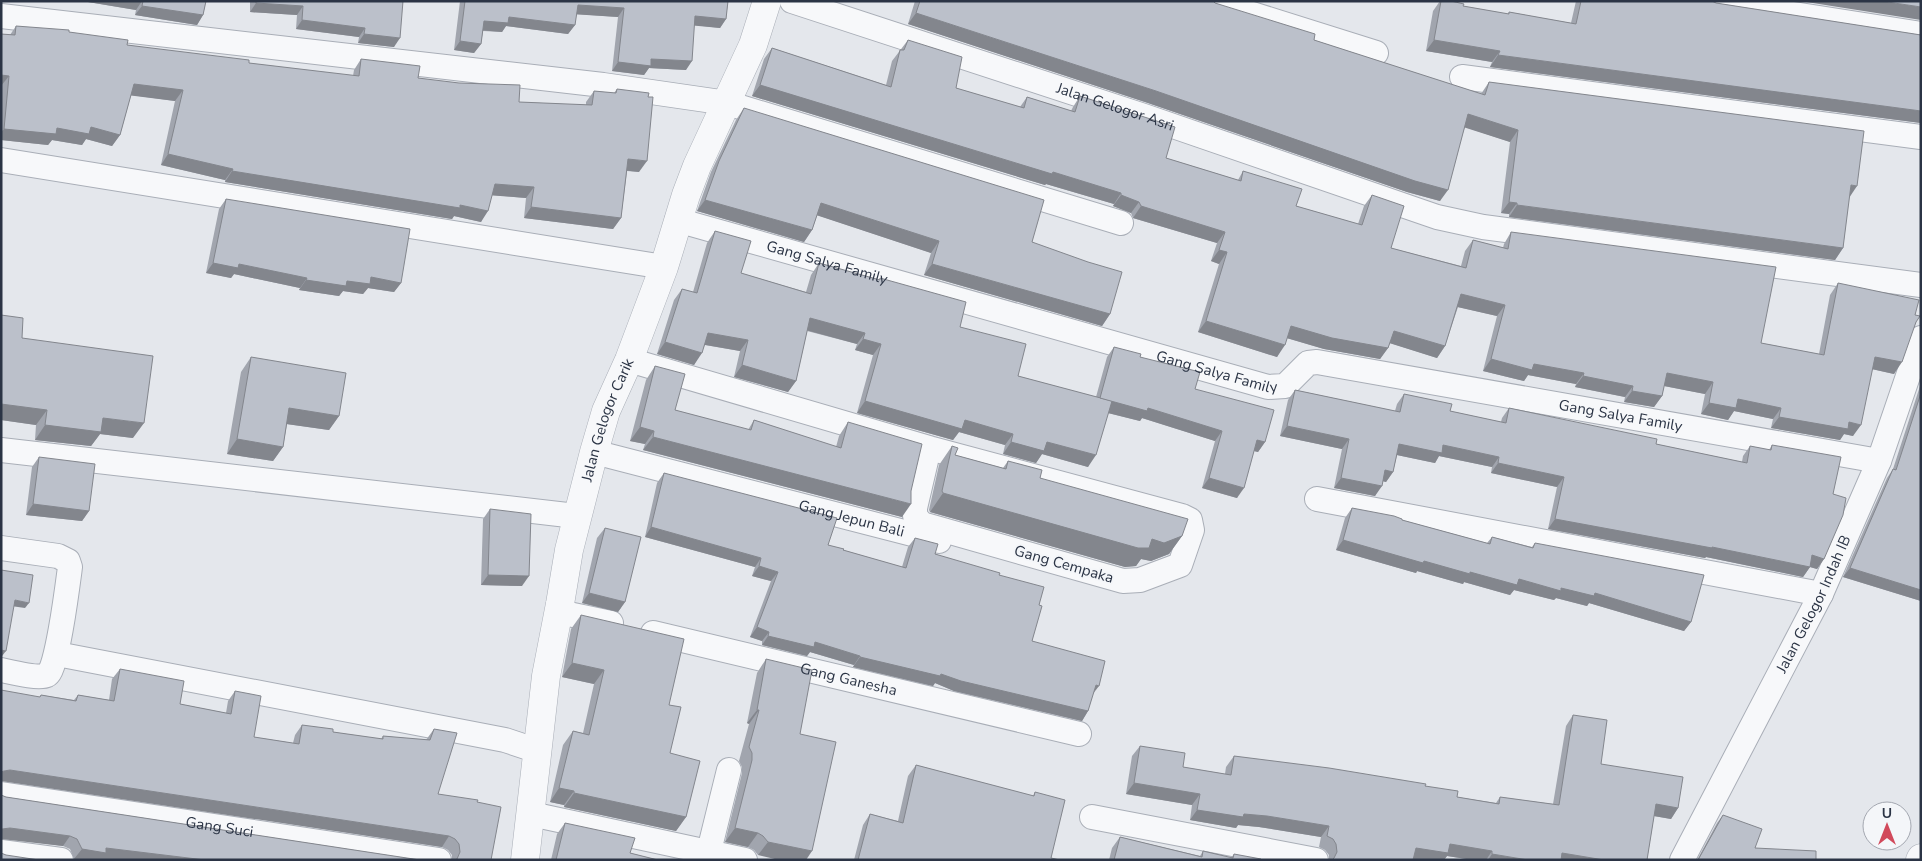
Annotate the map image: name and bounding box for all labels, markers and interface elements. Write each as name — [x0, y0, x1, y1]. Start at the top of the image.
street label: Jalan Gelogor Asri — [1053, 78, 1177, 136]
street label: Gang Salya Family — [764, 236, 890, 289]
street label: Gang Salya Family — [1154, 346, 1278, 397]
street label: Jalan Gelogor Carik — [577, 355, 639, 485]
street label: Gang Salya Family — [1557, 395, 1684, 436]
street label: Gang Jepun Bali — [797, 495, 907, 542]
street label: Jalan Gelogor Indah IB — [1771, 532, 1856, 677]
street label: Gang Cempaka — [1012, 540, 1116, 588]
street label: Gang Ganesha — [798, 658, 899, 701]
north arrow — [1862, 801, 1912, 851]
text: U — [1882, 804, 1892, 823]
street label: Gang Suci — [184, 812, 255, 842]

